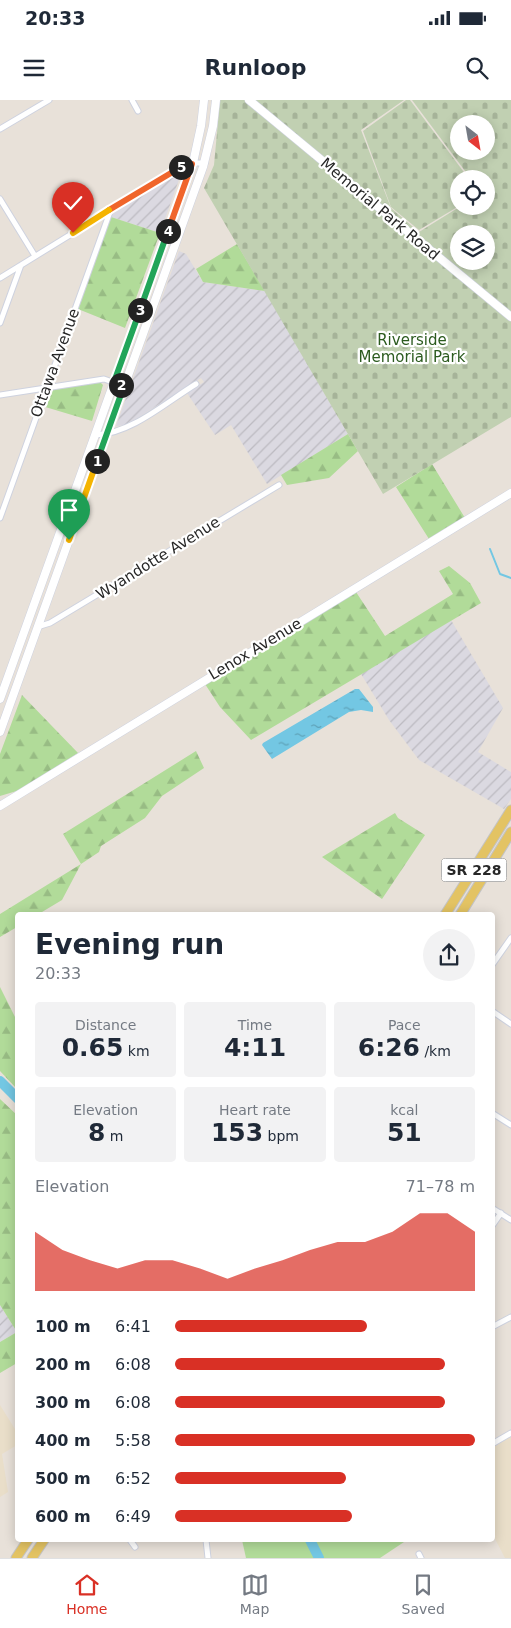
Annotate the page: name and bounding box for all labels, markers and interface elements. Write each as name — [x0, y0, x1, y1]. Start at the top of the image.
text: 20:33 — [25, 7, 85, 29]
icon: menu — [20, 54, 48, 82]
icon: search — [463, 54, 491, 82]
text: Runloop — [205, 55, 306, 80]
north arrow — [450, 115, 495, 160]
map controls — [450, 115, 495, 270]
pin: 5 — [168, 154, 194, 180]
street label: Memorial Park Road — [317, 154, 443, 264]
text: 5 — [177, 159, 186, 175]
button: locate — [450, 170, 495, 215]
pin — [52, 182, 94, 233]
icon: check — [59, 189, 87, 217]
pin: 4 — [156, 218, 180, 244]
text: 4 — [164, 223, 173, 239]
button: layers — [450, 225, 495, 270]
pin: 3 — [128, 298, 152, 322]
text: 3 — [136, 302, 145, 318]
street label: Ottawa Avenue — [27, 306, 83, 420]
park label: Riverside Memorial Park — [359, 331, 466, 366]
pin: 2 — [108, 372, 134, 398]
text: 2 — [117, 377, 126, 393]
pin: 1 — [84, 448, 110, 474]
text: 1 — [93, 453, 102, 469]
pin — [48, 489, 90, 540]
icon: arrive — [55, 496, 83, 524]
street label: Wyandotte Avenue — [93, 513, 223, 603]
street label: Lenox Avenue — [205, 614, 305, 684]
road number: SR 228 — [442, 858, 506, 882]
text: Evening run — [35, 928, 224, 961]
button: share — [423, 929, 475, 981]
text: 20:33 — [35, 964, 81, 983]
text: Distance — [75, 1017, 136, 1033]
text: Time — [238, 1017, 272, 1033]
text: Pace — [388, 1017, 421, 1033]
text: 0.65 — [62, 1033, 123, 1062]
text: 4:11 — [224, 1033, 286, 1062]
text: 6:26 — [358, 1033, 420, 1062]
text: km — [123, 1043, 150, 1059]
text: /km — [420, 1043, 451, 1059]
text: Elevation — [73, 1102, 138, 1118]
text: Heart rate — [219, 1102, 291, 1118]
text: kcal — [390, 1102, 418, 1118]
text: 8 — [88, 1118, 105, 1147]
text: 153 — [211, 1118, 263, 1147]
text: 51 — [387, 1118, 422, 1147]
text: m — [105, 1128, 123, 1144]
text: bpm — [263, 1128, 299, 1144]
text: Elevation — [35, 1177, 109, 1196]
text: 71–78 m — [406, 1177, 475, 1196]
text: 100 m — [35, 1317, 91, 1336]
text: 6:41 — [115, 1317, 151, 1336]
text: 200 m — [35, 1355, 91, 1374]
text: 6:08 — [115, 1355, 151, 1374]
text: 300 m — [35, 1393, 91, 1412]
text: 6:08 — [115, 1393, 151, 1412]
text: 400 m — [35, 1431, 91, 1450]
text: 5:58 — [115, 1431, 151, 1450]
text: 500 m — [35, 1469, 91, 1488]
text: 6:52 — [115, 1469, 151, 1488]
text: 600 m — [35, 1507, 91, 1526]
text: 6:49 — [115, 1507, 151, 1526]
tab: Home — [66, 1571, 107, 1617]
tab: Map — [240, 1571, 269, 1617]
tab: Saved — [402, 1571, 445, 1617]

